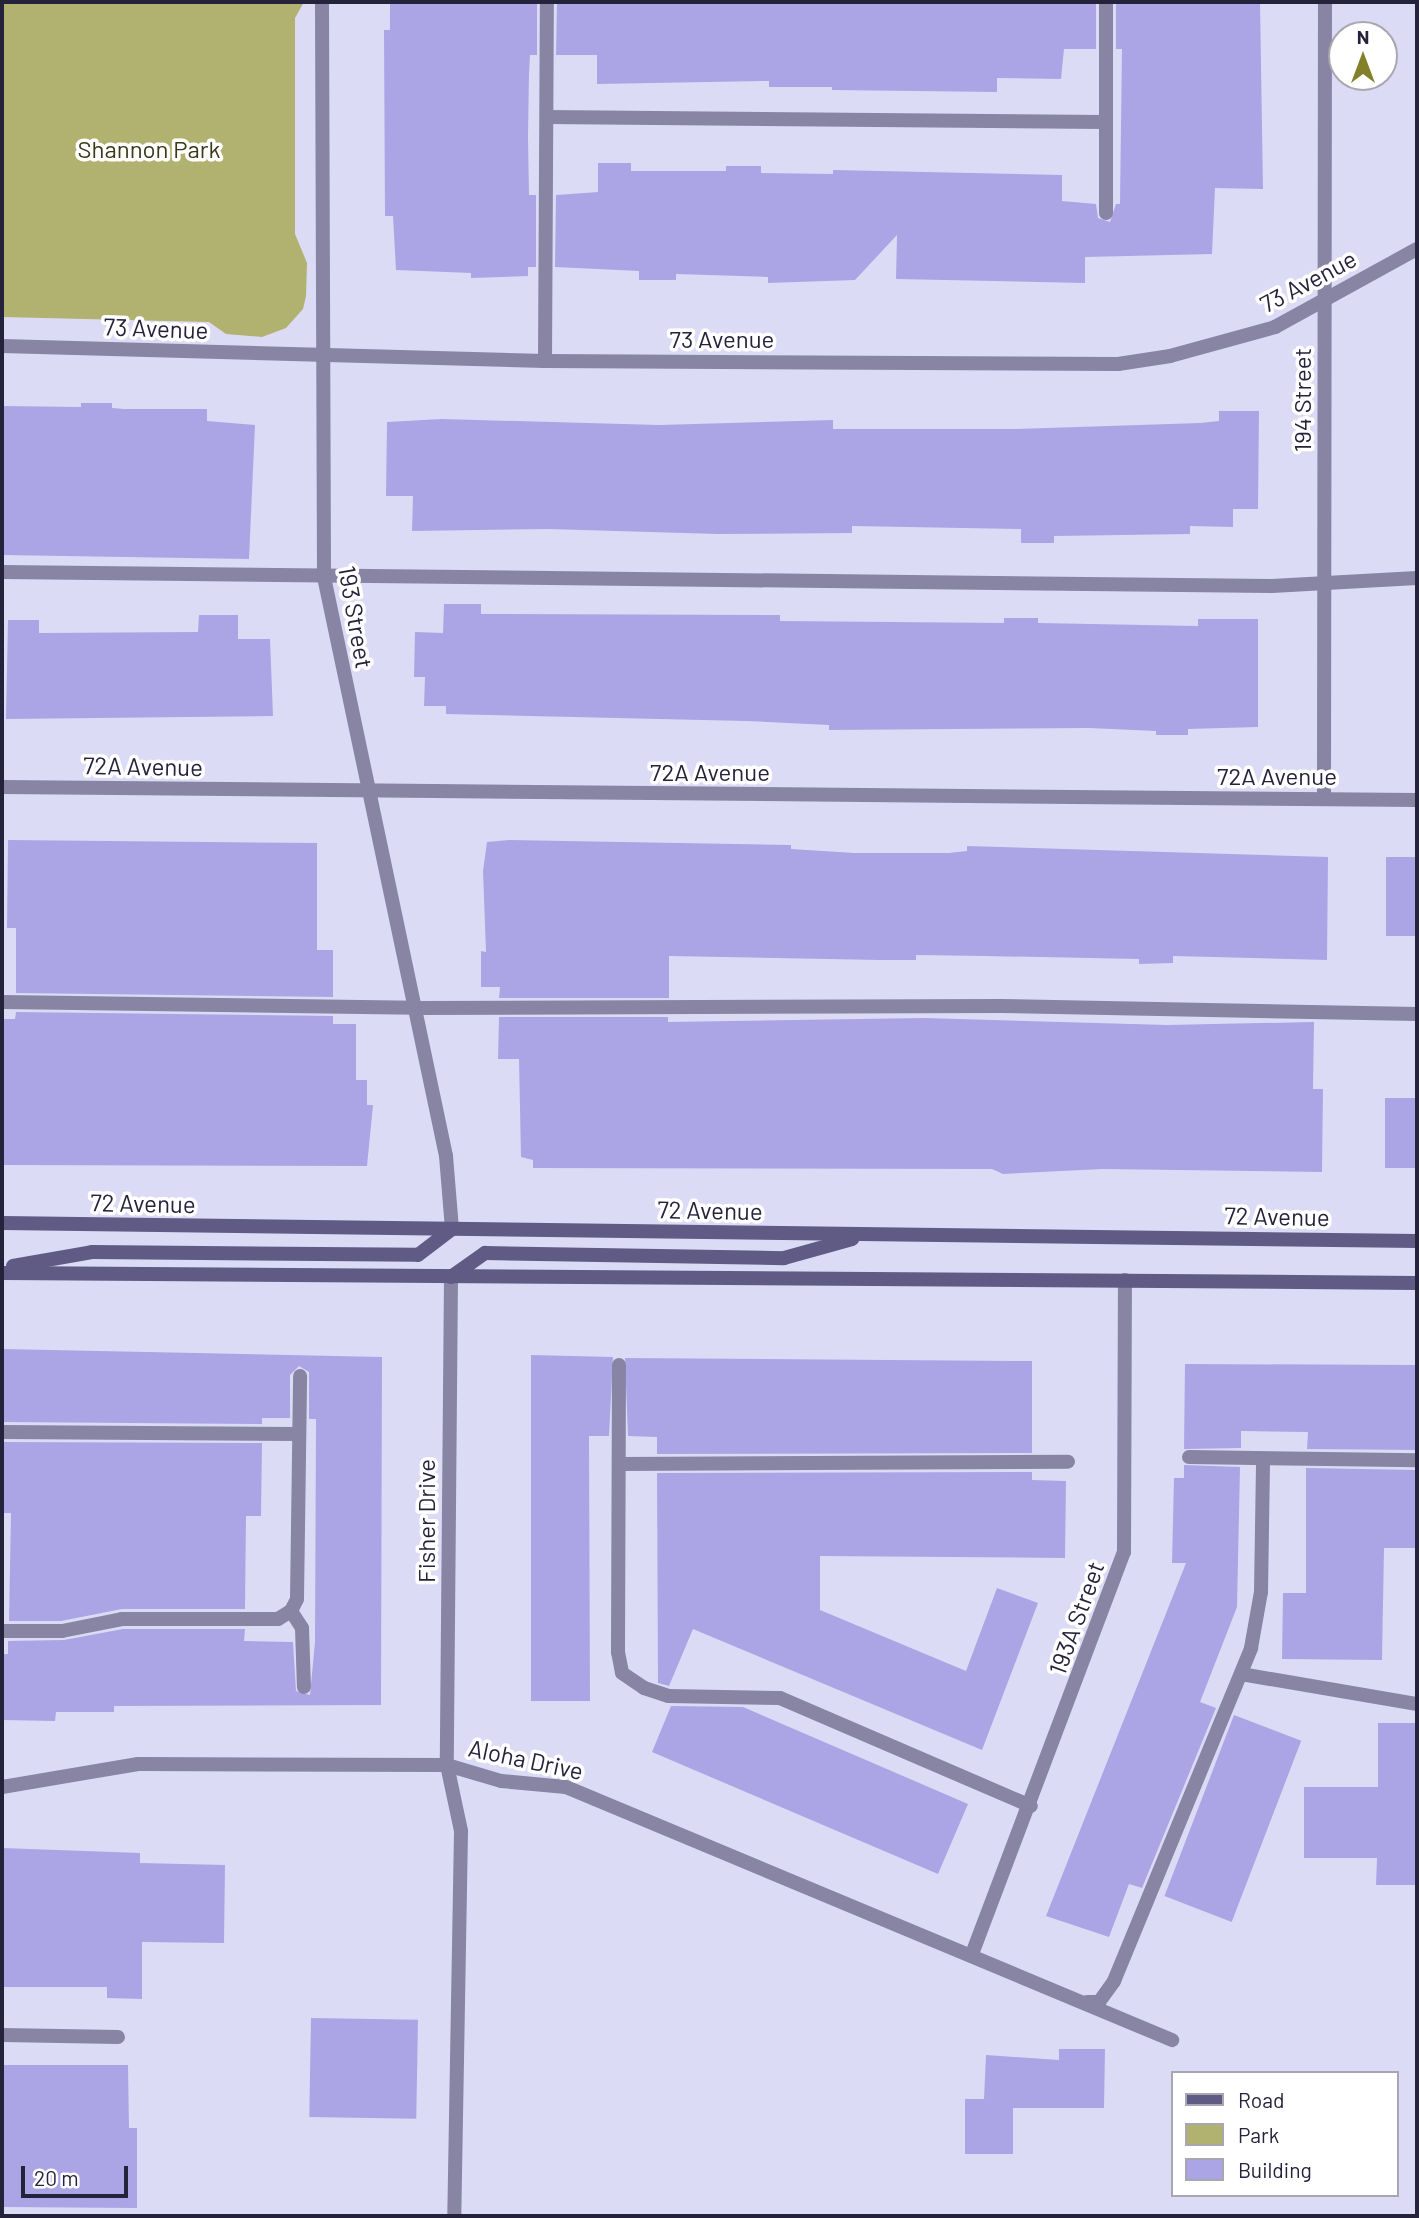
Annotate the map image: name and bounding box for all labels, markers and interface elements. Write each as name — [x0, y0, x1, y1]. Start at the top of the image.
north arrow — [1328, 21, 1398, 91]
text: N — [1357, 25, 1369, 48]
park label: Shannon Park — [78, 135, 220, 163]
street label: 73 Avenue — [1255, 244, 1361, 318]
street label: 73 Avenue — [103, 312, 209, 344]
street label: 73 Avenue — [670, 325, 774, 353]
street label: 194 Street — [1288, 348, 1316, 452]
street label: 193 Street — [333, 563, 379, 671]
street label: 72A Avenue — [83, 751, 203, 781]
street label: 72A Avenue — [650, 758, 770, 786]
street label: 72A Avenue — [1217, 762, 1337, 790]
street label: 72 Avenue — [90, 1188, 196, 1218]
street label: 72 Avenue — [657, 1195, 763, 1225]
street label: 72 Avenue — [1224, 1201, 1330, 1231]
street label: Fisher Drive — [412, 1459, 440, 1583]
street label: 193A Street — [1042, 1558, 1110, 1678]
street label: Aloha Drive — [466, 1733, 586, 1785]
legend — [1170, 2071, 1398, 2197]
text: Road — [1238, 2087, 1284, 2112]
text: Park — [1238, 2122, 1279, 2147]
scale bar — [24, 2152, 131, 2196]
text: Building — [1238, 2157, 1312, 2182]
text: 20 m — [34, 2165, 79, 2190]

